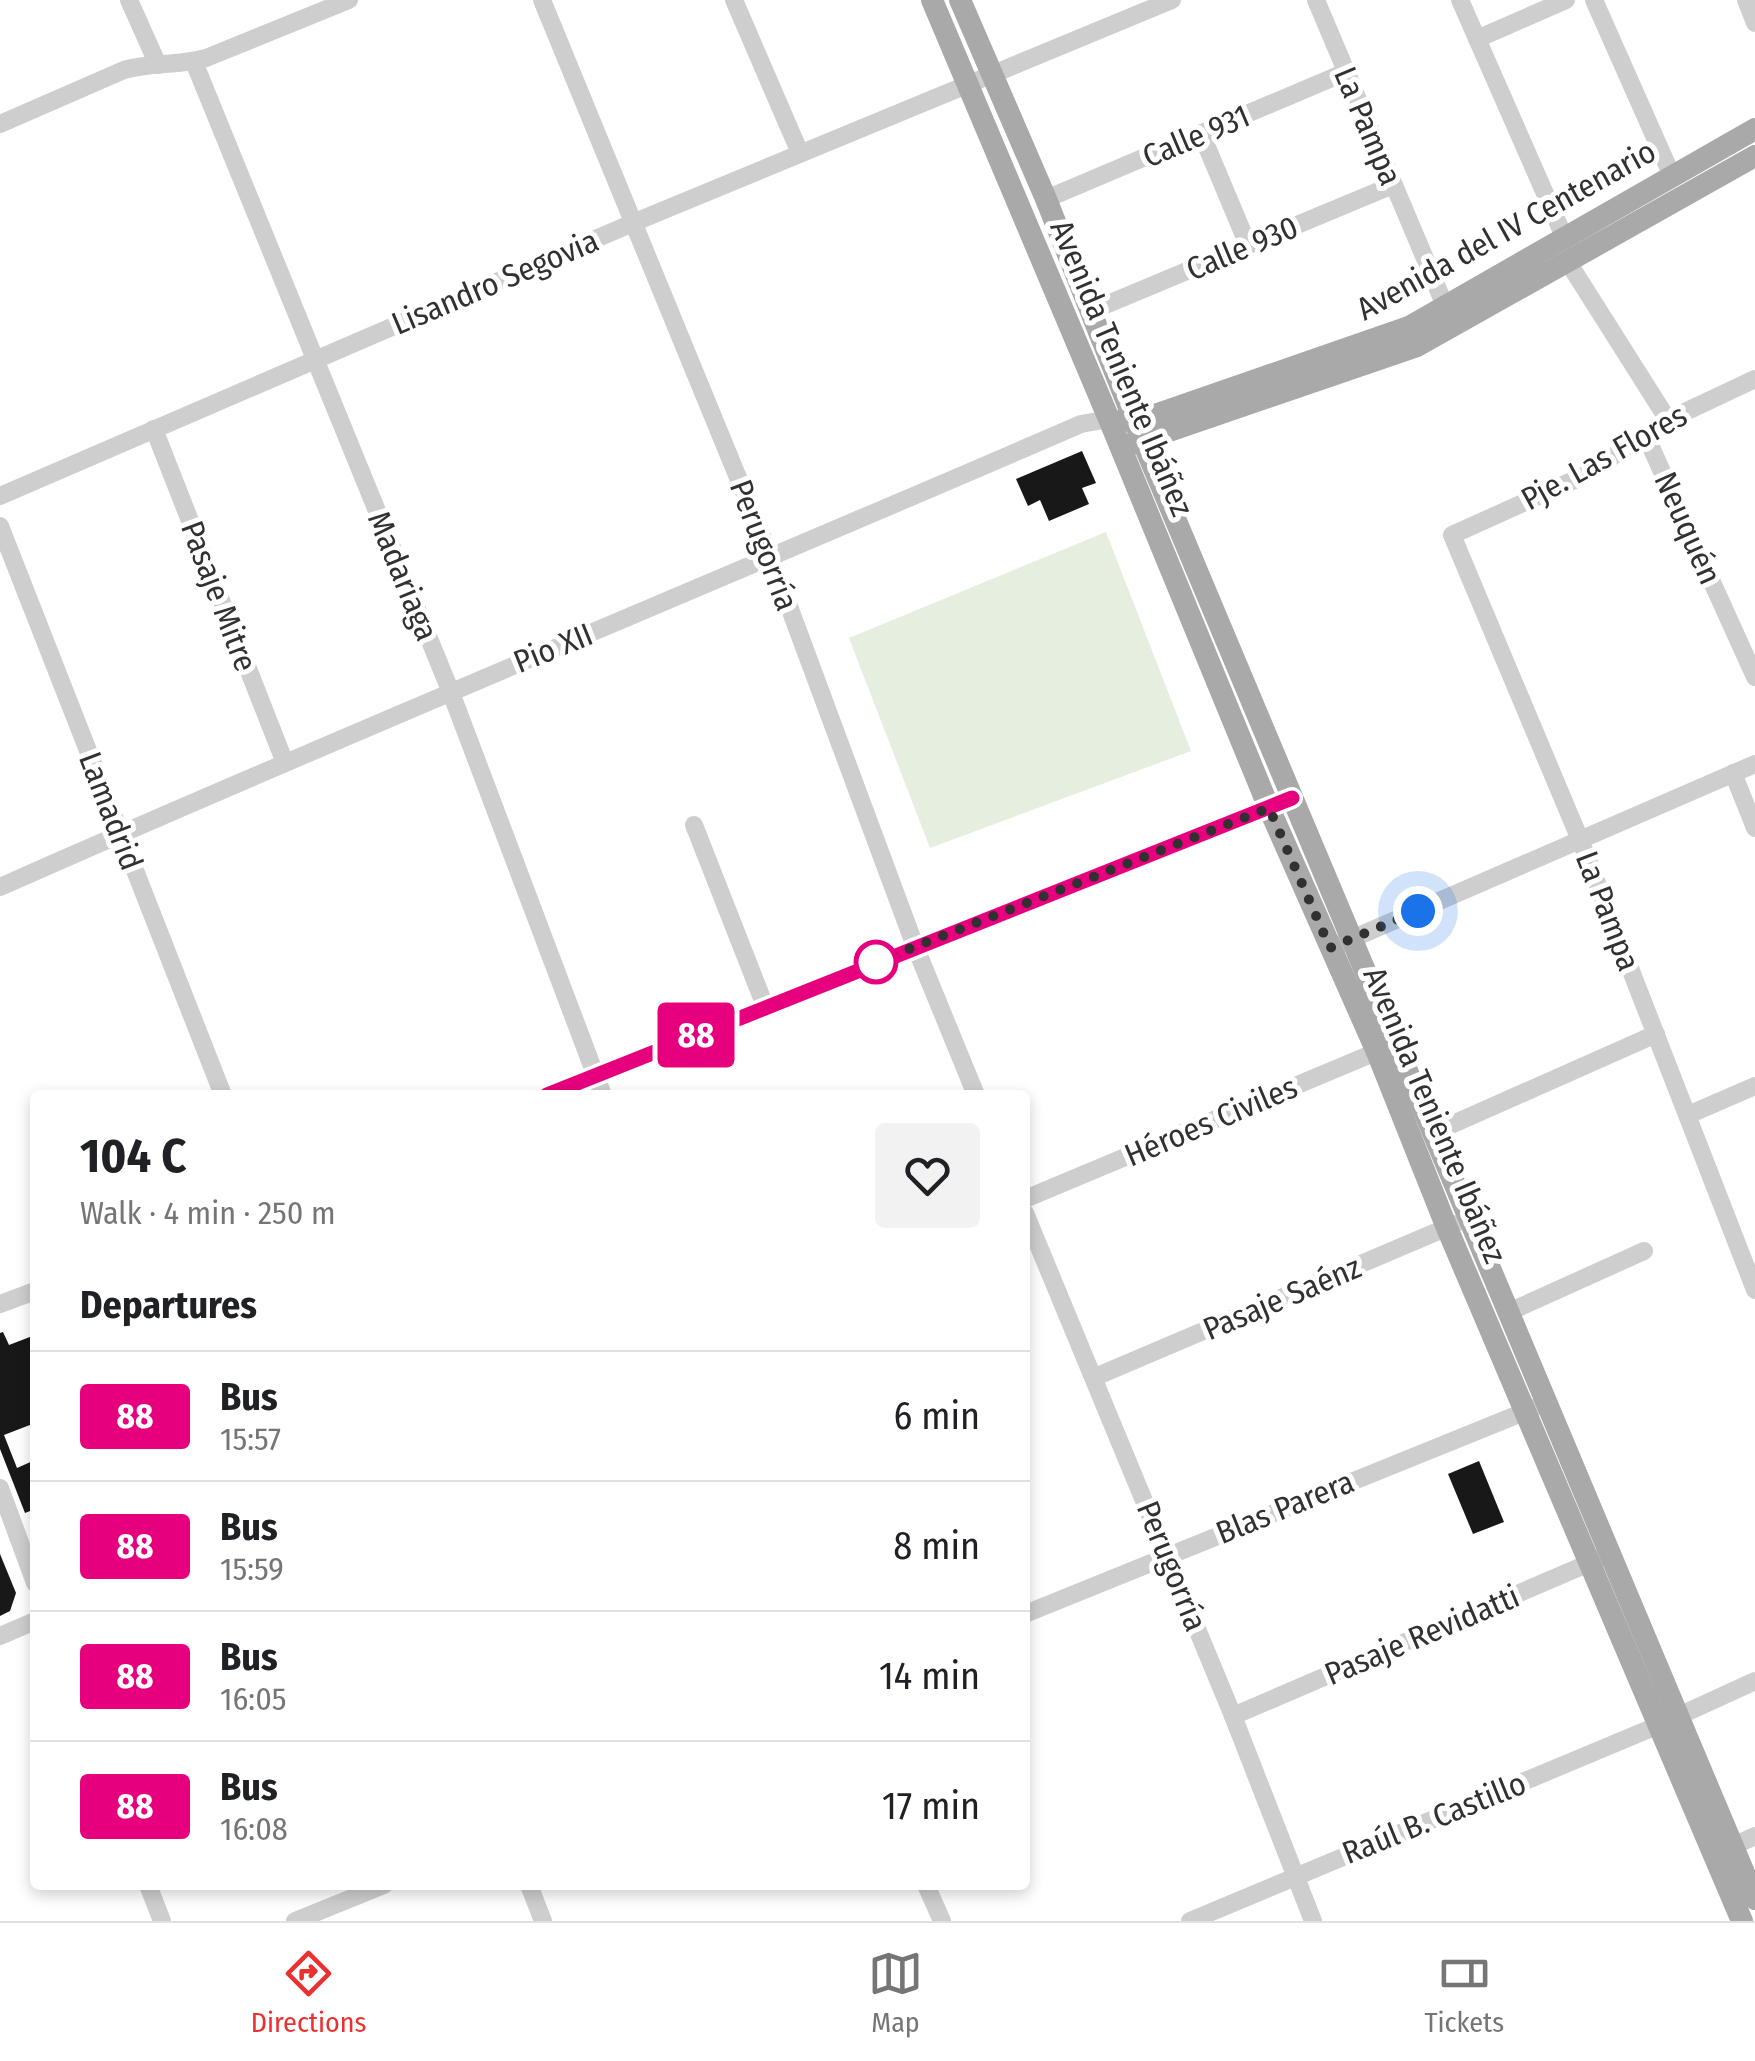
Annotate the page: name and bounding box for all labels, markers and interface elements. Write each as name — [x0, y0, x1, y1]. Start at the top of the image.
street label: La Pampa — [1326, 61, 1410, 191]
street label: Calle 931 — [1137, 97, 1255, 175]
street label: Avenida del IV Centenario — [1350, 132, 1662, 328]
street label: Calle 930 — [1181, 208, 1303, 288]
street label: Avenida Teniente Ibáñez — [1042, 214, 1202, 522]
street label: Lisandro Segovia — [386, 221, 604, 343]
street label: Pje. Las Flores — [1515, 396, 1693, 518]
street label: Neuquén — [1647, 466, 1729, 590]
street label: Perugorría — [722, 474, 806, 616]
street label: Madariaga — [360, 506, 446, 646]
street label: Pasaje Mitre — [173, 515, 265, 677]
street label: Pio XII — [508, 615, 598, 681]
street label: Lamadrid — [71, 747, 151, 875]
street label: La Pampa — [1568, 846, 1648, 976]
your location — [1393, 886, 1443, 936]
unlabelled marker — [855, 941, 897, 983]
street label: Avenida Teniente Ibáñez — [1355, 961, 1515, 1269]
line badge: 88 — [651, 1002, 741, 1068]
text: 88 — [678, 1014, 714, 1056]
street label: Héroes Civiles — [1119, 1068, 1303, 1174]
button: heart — [875, 1123, 980, 1228]
text: 104 C — [80, 1127, 186, 1185]
text: Walk · 4 min · 250 m — [80, 1194, 336, 1232]
street label: Pasaje Saénz — [1197, 1248, 1367, 1348]
text: Departures — [80, 1282, 257, 1328]
text: Bus — [220, 1374, 278, 1420]
text: 6 min — [893, 1393, 980, 1439]
text: 88 — [117, 1395, 153, 1437]
text: 15:57 — [220, 1420, 281, 1458]
street label: Blas Parera — [1211, 1462, 1359, 1552]
street label: Perugorría — [1129, 1495, 1215, 1637]
text: Bus — [220, 1504, 278, 1550]
text: 8 min — [893, 1523, 980, 1569]
text: 88 — [117, 1525, 153, 1567]
text: 15:59 — [220, 1550, 284, 1588]
street label: Pasaje Revidatti — [1319, 1577, 1525, 1693]
text: Bus — [220, 1634, 278, 1680]
text: 14 min — [879, 1653, 980, 1699]
text: 88 — [117, 1655, 153, 1697]
text: 16:05 — [220, 1680, 287, 1718]
text: Bus — [220, 1764, 278, 1810]
street label: Raúl B. Castillo — [1337, 1764, 1531, 1872]
text: 17 min — [882, 1783, 980, 1829]
text: 88 — [117, 1785, 153, 1827]
text: 16:08 — [220, 1810, 288, 1848]
tab: Directions — [251, 1946, 367, 2039]
tab: Map — [868, 1946, 923, 2039]
tab: Tickets — [1424, 1946, 1504, 2039]

